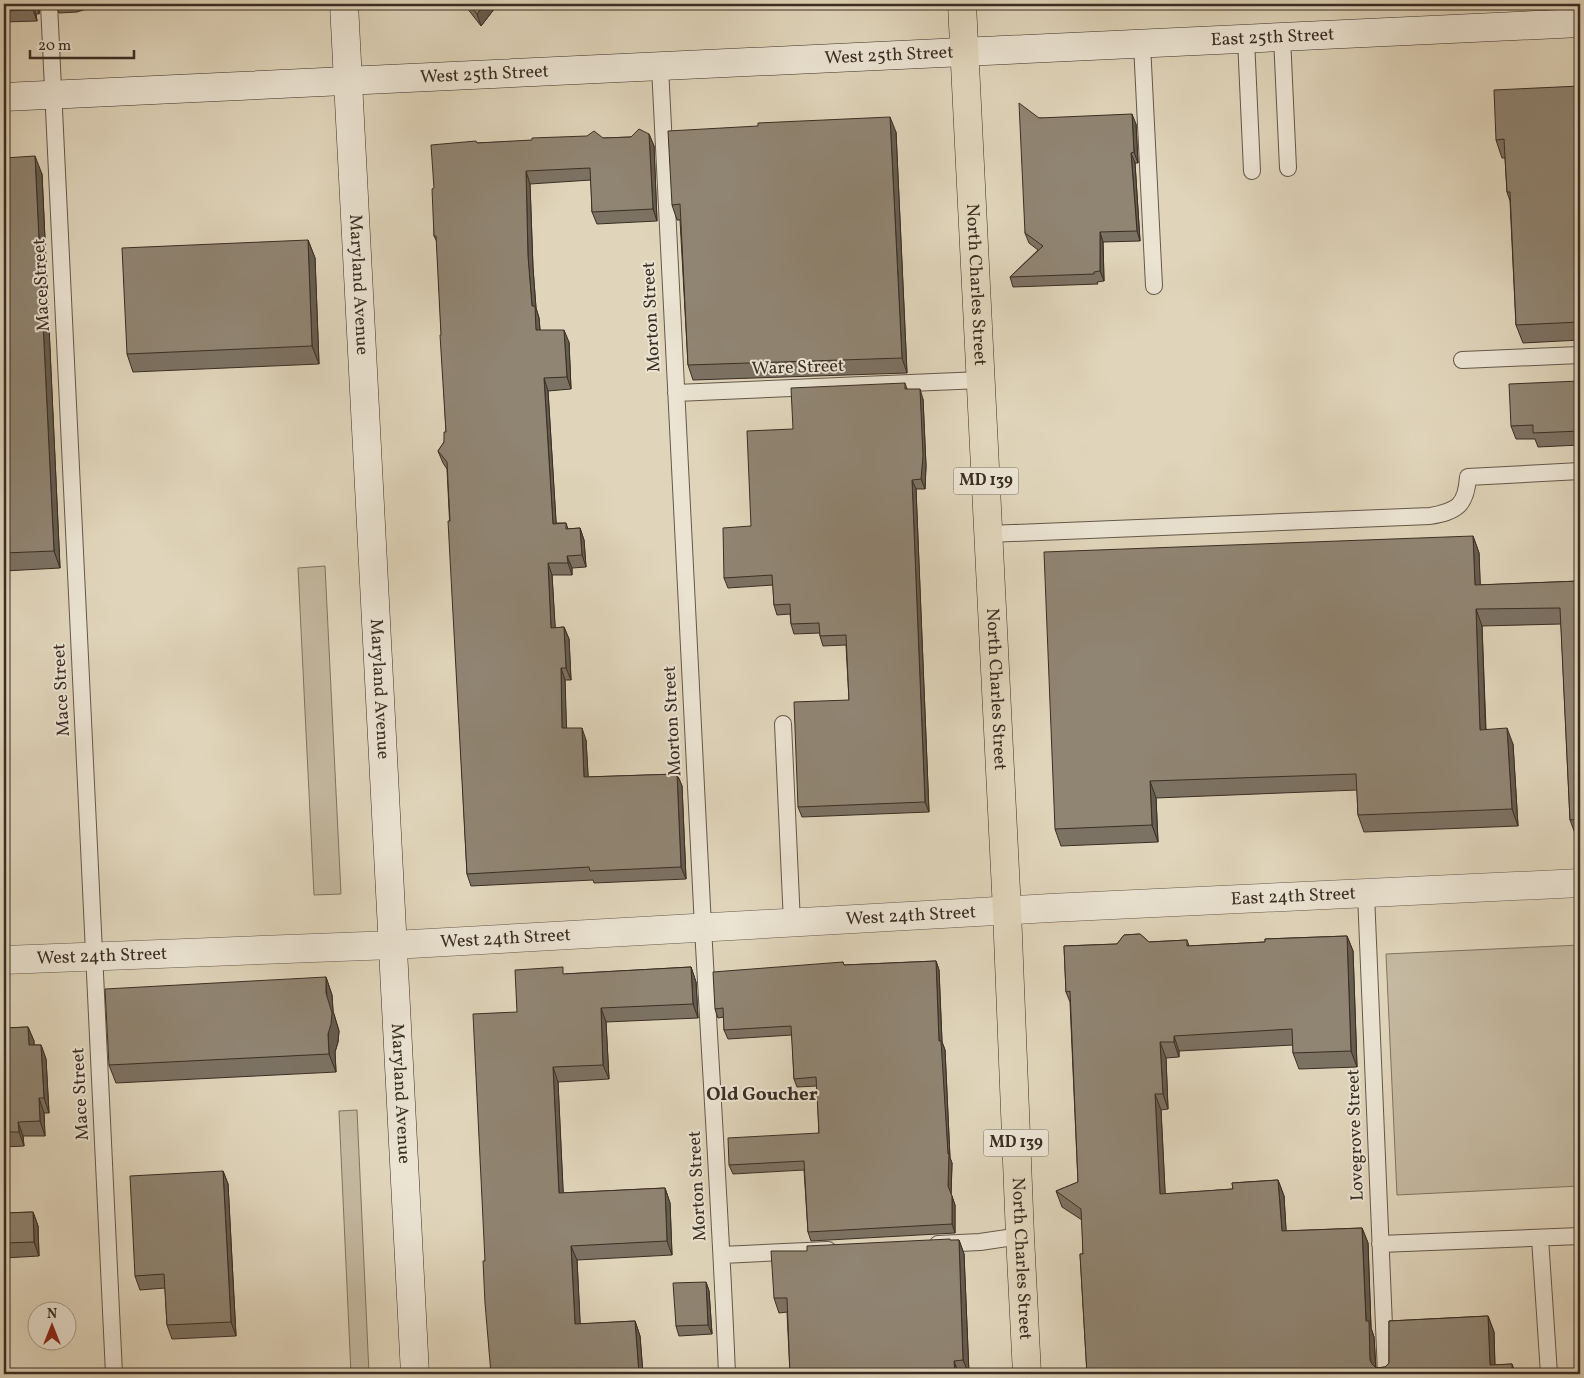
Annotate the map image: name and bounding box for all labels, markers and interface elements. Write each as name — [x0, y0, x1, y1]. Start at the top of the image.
street label: East 25th Street — [1210, 22, 1335, 53]
scale bar — [30, 28, 134, 60]
text: 20 m — [38, 36, 71, 57]
street label: West 25th Street — [824, 40, 954, 71]
street label: West 25th Street — [419, 59, 550, 90]
street label: North Charles Street — [959, 203, 992, 367]
street label: Maryland Avenue — [342, 214, 375, 356]
street label: Mace Street — [27, 238, 57, 332]
street label: Morton Street — [637, 261, 667, 373]
street label: Ware Street — [751, 354, 845, 382]
road number: MD 139 — [954, 468, 1018, 494]
street label: North Charles Street — [979, 607, 1013, 771]
street label: Maryland Avenue — [363, 618, 396, 760]
street label: Mace Street — [47, 643, 77, 737]
street label: Morton Street — [658, 665, 688, 777]
street label: East 24th Street — [1230, 881, 1357, 912]
street label: West 24th Street — [845, 900, 977, 932]
street label: West 24th Street — [440, 923, 571, 955]
street label: West 24th Street — [36, 941, 168, 971]
street label: Maryland Avenue — [384, 1023, 417, 1165]
street label: Mace Street — [66, 1047, 96, 1141]
street label: Lovegrove Street — [1341, 1069, 1371, 1201]
district label: Old Goucher — [706, 1082, 818, 1108]
street label: Morton Street — [683, 1130, 713, 1242]
road number: MD 139 — [984, 1130, 1048, 1156]
street label: North Charles Street — [1005, 1177, 1038, 1340]
north arrow — [28, 1300, 78, 1350]
text: N — [47, 1305, 57, 1324]

